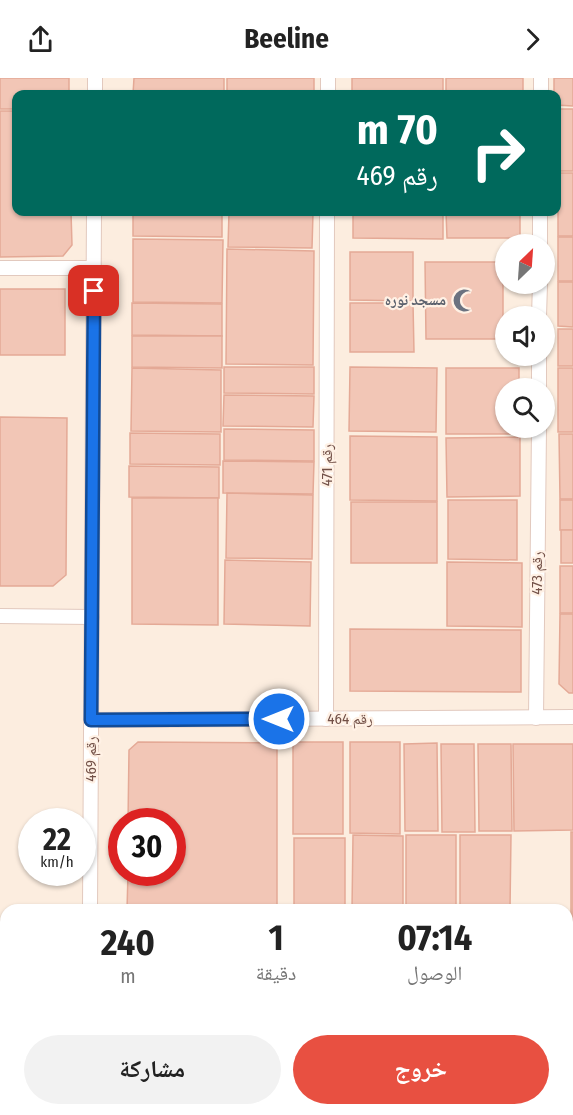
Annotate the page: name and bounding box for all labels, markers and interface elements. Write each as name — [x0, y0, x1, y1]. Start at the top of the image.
icon: share — [24, 23, 57, 56]
text: Beeline — [244, 23, 329, 55]
icon: forward — [516, 23, 549, 56]
text: 70 m — [357, 105, 438, 155]
icon: right — [459, 114, 537, 192]
text: رقم 469 — [356, 160, 438, 192]
north arrow — [495, 234, 555, 294]
map controls — [495, 234, 555, 438]
pin — [68, 265, 119, 316]
icon: arrive — [77, 274, 110, 307]
mosque icon: مسجد نوره — [451, 287, 477, 313]
place label: مسجد نوره — [385, 291, 446, 309]
button: sound — [495, 306, 555, 366]
button: search — [495, 378, 555, 438]
street label: رقم 471 — [318, 444, 337, 486]
street label: رقم 473 — [528, 551, 547, 595]
position arrow — [247, 687, 311, 751]
street label: رقم 464 — [327, 710, 373, 729]
street label: رقم 469 — [82, 736, 101, 782]
speed limit sign: 30 — [108, 808, 186, 886]
text: 22 — [43, 822, 71, 858]
text: km/h — [40, 853, 74, 871]
text: 1 — [268, 916, 284, 960]
text: 07:14 — [397, 916, 472, 960]
text: 240 — [101, 921, 155, 965]
text: دقيقة — [256, 961, 296, 985]
text: الوصول — [407, 961, 462, 985]
text: m — [120, 964, 136, 988]
button: مشاركة — [24, 1035, 281, 1104]
button: خروج — [293, 1035, 549, 1104]

